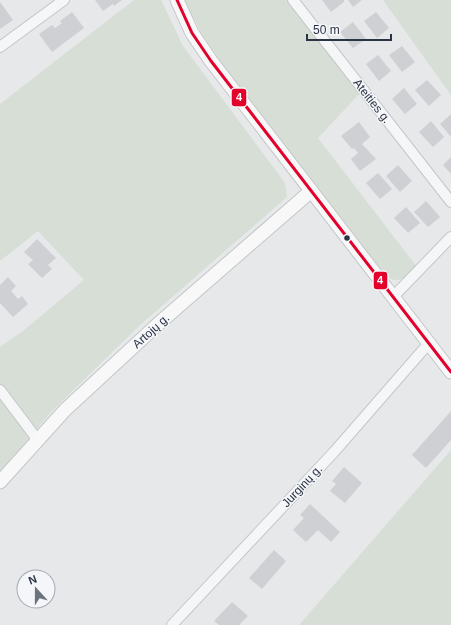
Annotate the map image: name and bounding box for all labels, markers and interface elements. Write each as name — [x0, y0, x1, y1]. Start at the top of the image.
scale bar — [307, 16, 391, 42]
text: 50 m — [313, 23, 340, 37]
street label: Ateities g. — [350, 76, 394, 126]
line badge: 4 — [231, 88, 247, 107]
text: 4 — [236, 91, 243, 103]
unlabelled marker — [342, 233, 352, 243]
line badge: 4 — [373, 271, 388, 290]
text: 4 — [377, 274, 384, 286]
street label: Artojų g. — [130, 311, 172, 351]
street label: Jurginų g. — [279, 462, 325, 510]
north arrow — [16, 569, 56, 609]
text: N — [27, 573, 38, 587]

